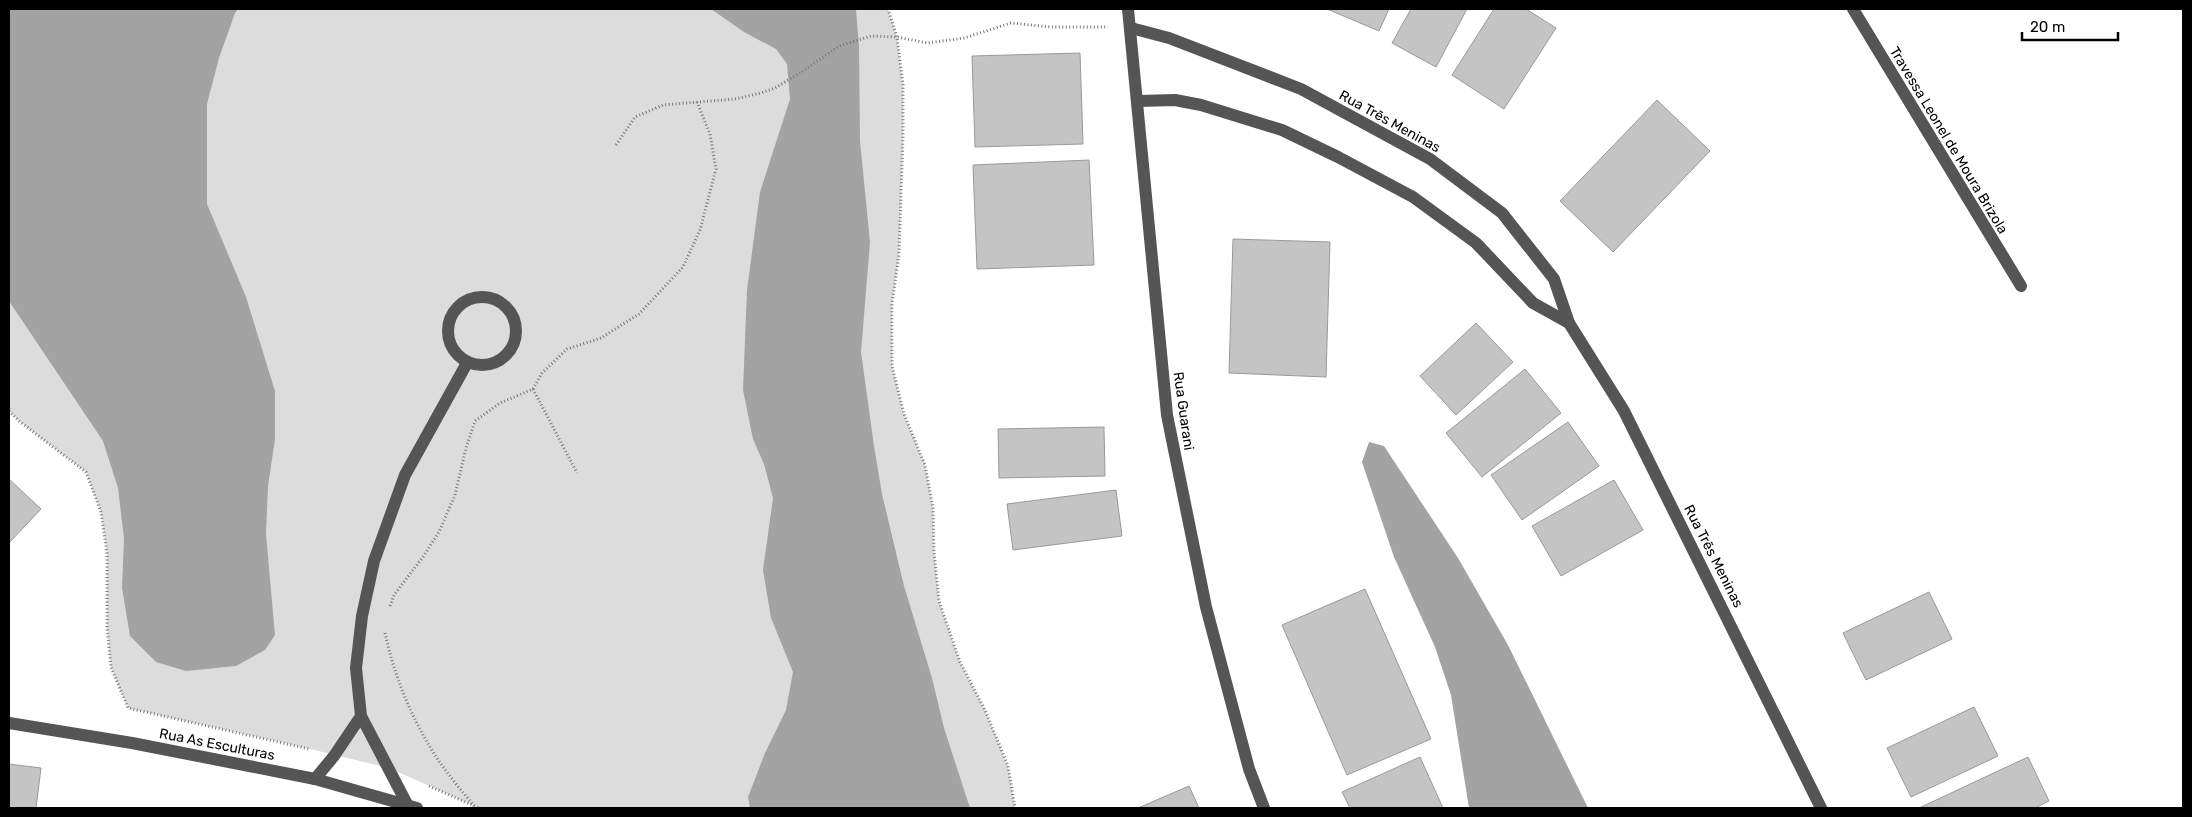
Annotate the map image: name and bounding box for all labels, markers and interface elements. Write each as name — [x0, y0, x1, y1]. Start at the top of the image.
scale bar — [2022, 10, 2118, 42]
text: 20 m — [2030, 18, 2065, 36]
street label: Travessa Leonel de Moura Brizola — [1886, 44, 2011, 237]
street label: Rua Trẽs Meninas — [1336, 87, 1443, 156]
street label: Rua Guarani — [1170, 371, 1197, 451]
street label: Rua Trẽs Meninas — [1680, 502, 1747, 610]
street label: Rua As Esculturas — [158, 725, 276, 764]

